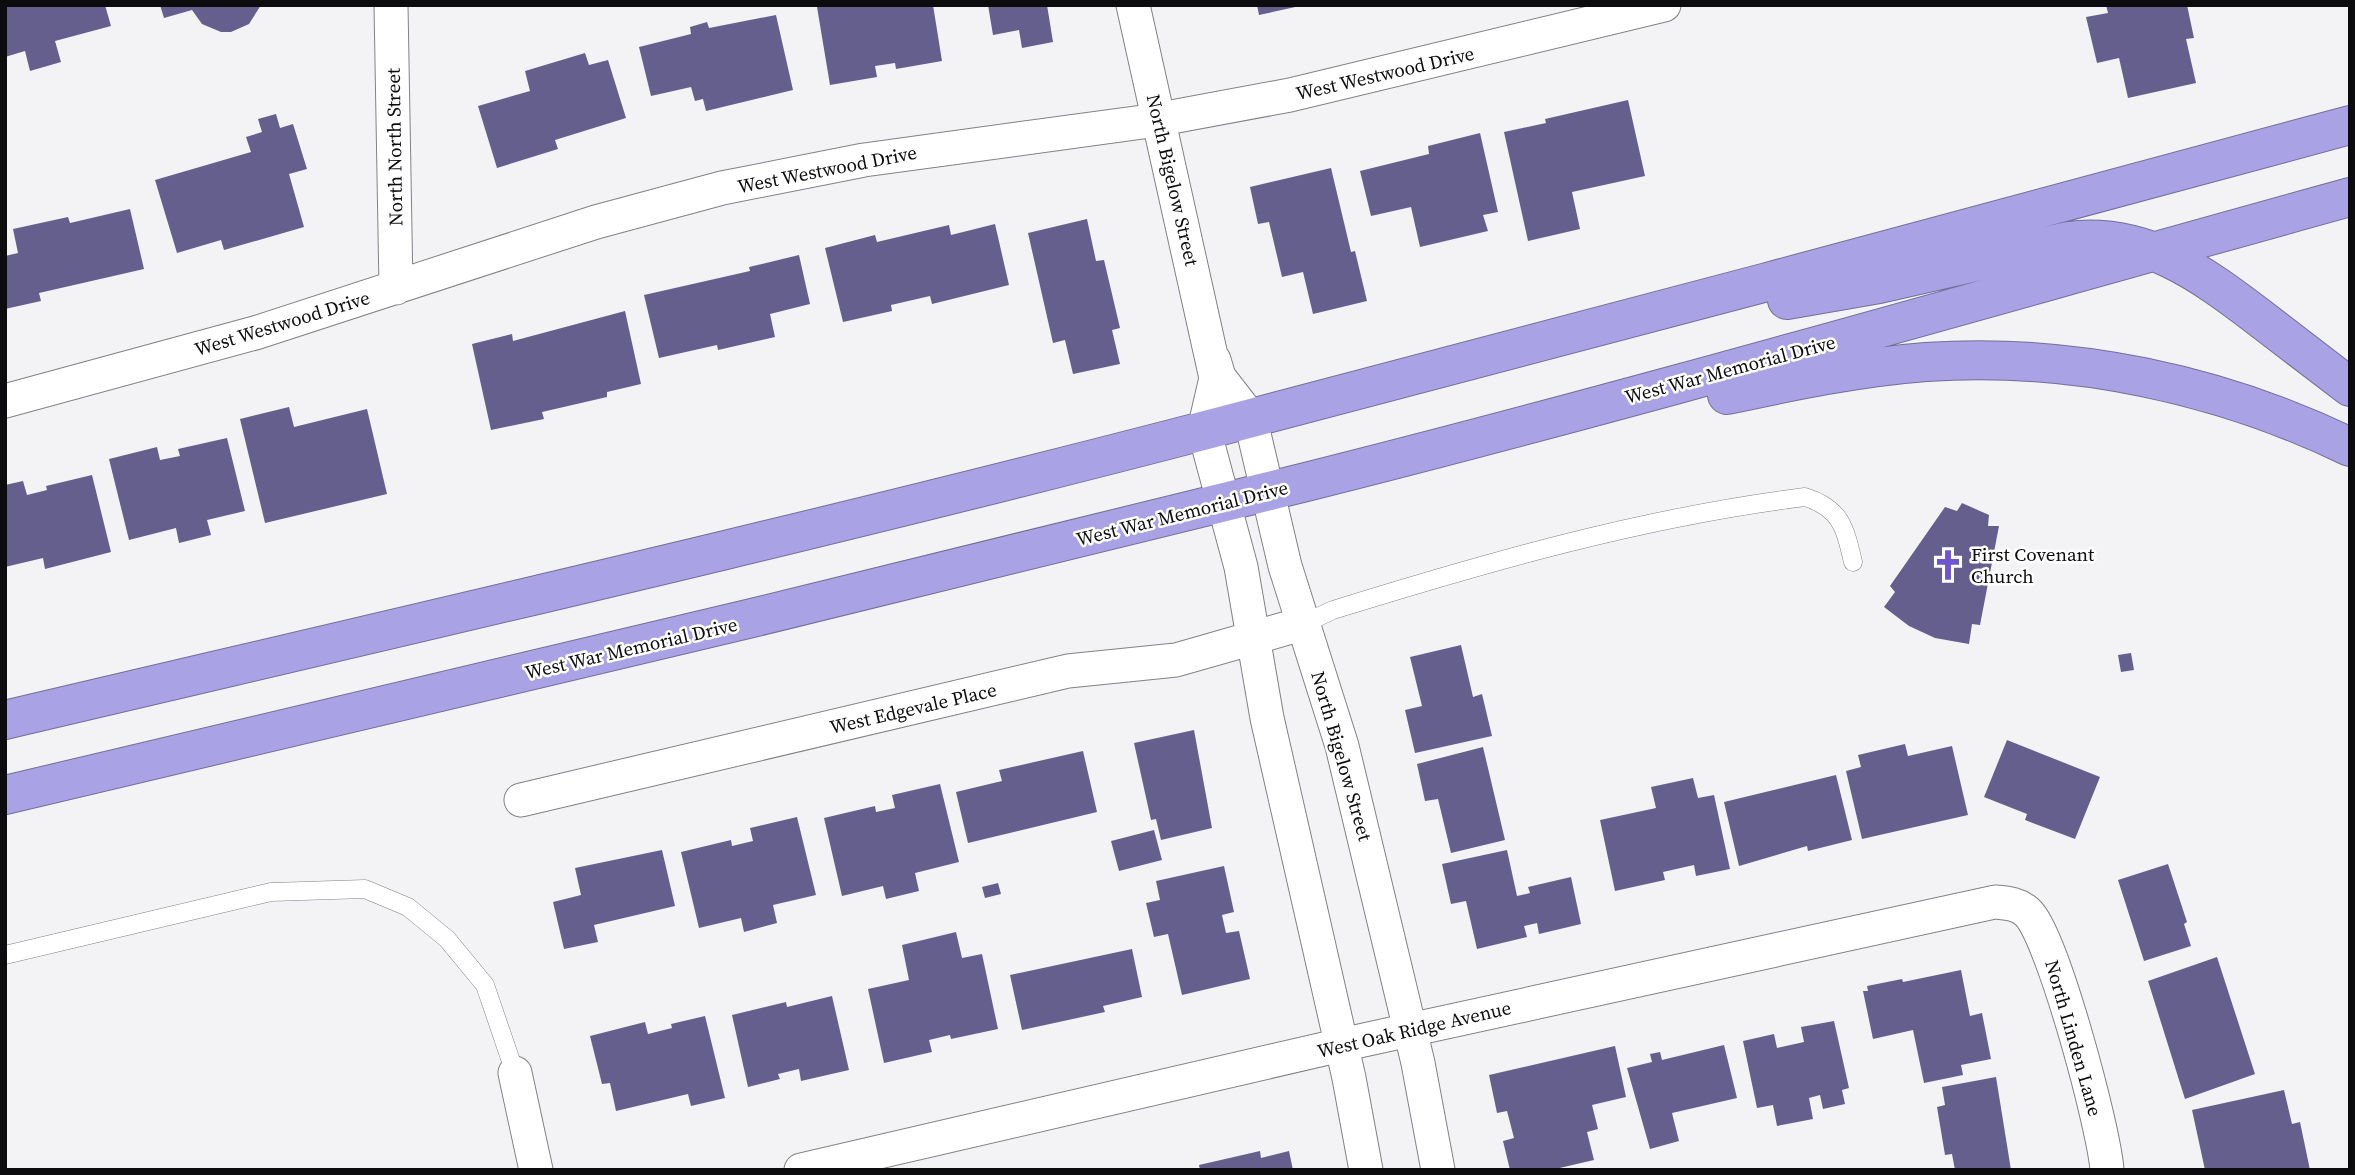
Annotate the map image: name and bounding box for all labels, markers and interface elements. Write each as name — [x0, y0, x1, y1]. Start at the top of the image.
street label: West Westwood Drive — [1293, 40, 1477, 106]
street label: North North Street — [380, 67, 408, 226]
street label: North Bigelow Street — [1141, 92, 1206, 269]
street label: West Westwood Drive — [735, 139, 919, 199]
street label: West Westwood Drive — [191, 284, 373, 362]
street label: West War Memorial Drive — [1622, 328, 1838, 410]
street label: West War Memorial Drive — [1074, 474, 1290, 552]
place label: First Covenant Church — [1971, 541, 2095, 589]
church icon: First Covenant Church — [1931, 548, 1965, 582]
street label: West War Memorial Drive — [522, 611, 740, 685]
street label: North Bigelow Street — [1305, 668, 1379, 845]
street label: West Edgevale Place — [827, 676, 999, 740]
street label: North Linden Lane — [2039, 957, 2109, 1119]
street label: West Oak Ridge Avenue — [1315, 994, 1513, 1064]

